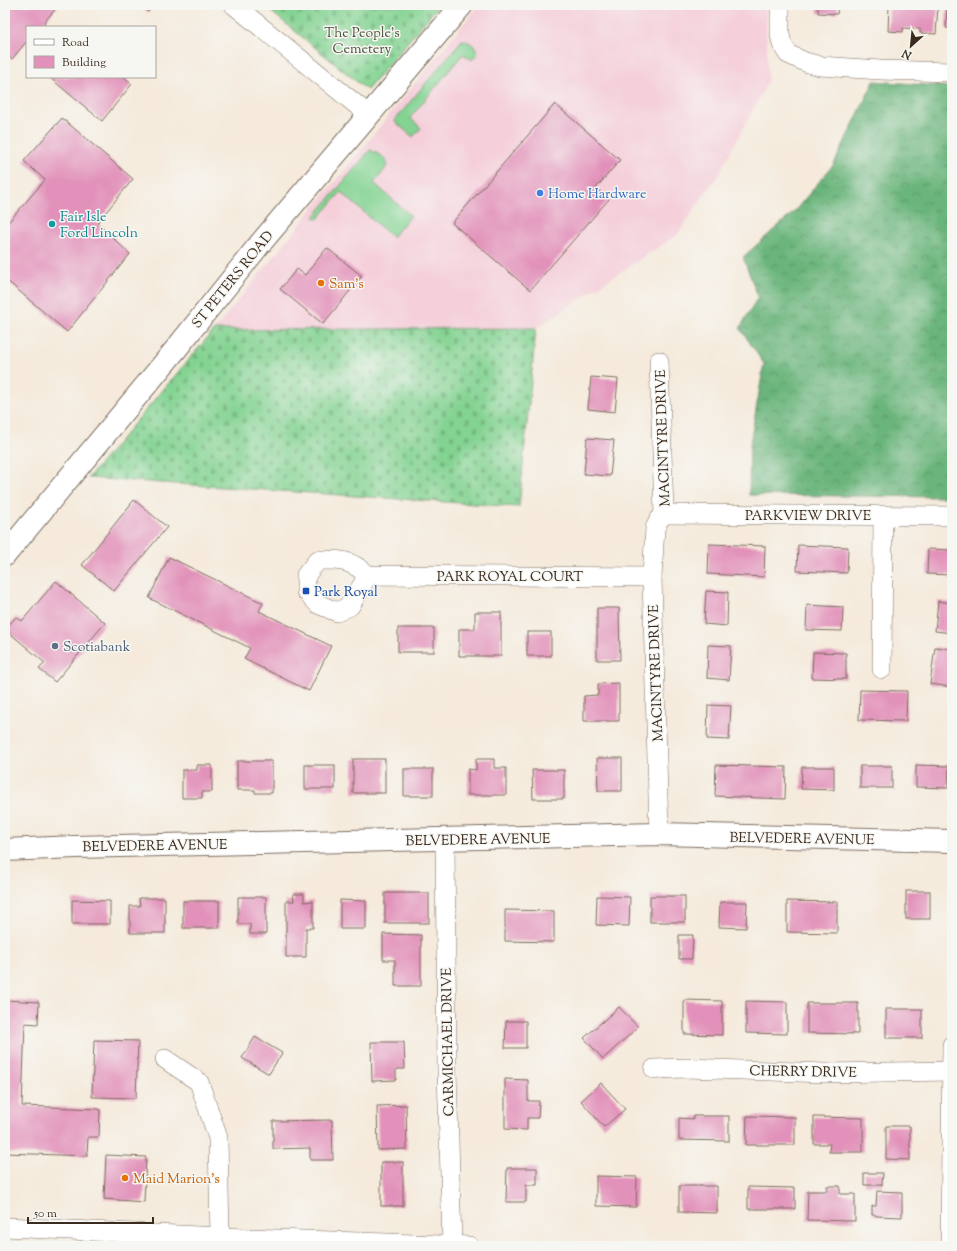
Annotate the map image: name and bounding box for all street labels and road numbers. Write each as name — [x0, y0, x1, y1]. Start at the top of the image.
street label: ST PETERS ROAD — [188, 227, 279, 333]
street label: MACINTYRE DRIVE — [652, 368, 676, 507]
street label: PARKVIEW DRIVE — [745, 507, 872, 527]
street label: PARK ROYAL COURT — [437, 568, 583, 588]
street label: MACINTYRE DRIVE — [645, 603, 669, 742]
street label: BELVEDERE AVENUE — [729, 829, 875, 851]
street label: BELVEDERE AVENUE — [405, 830, 551, 852]
street label: BELVEDERE AVENUE — [82, 836, 228, 858]
street label: CARMICHAEL DRIVE — [438, 967, 460, 1116]
street label: CHERRY DRIVE — [749, 1062, 857, 1084]

